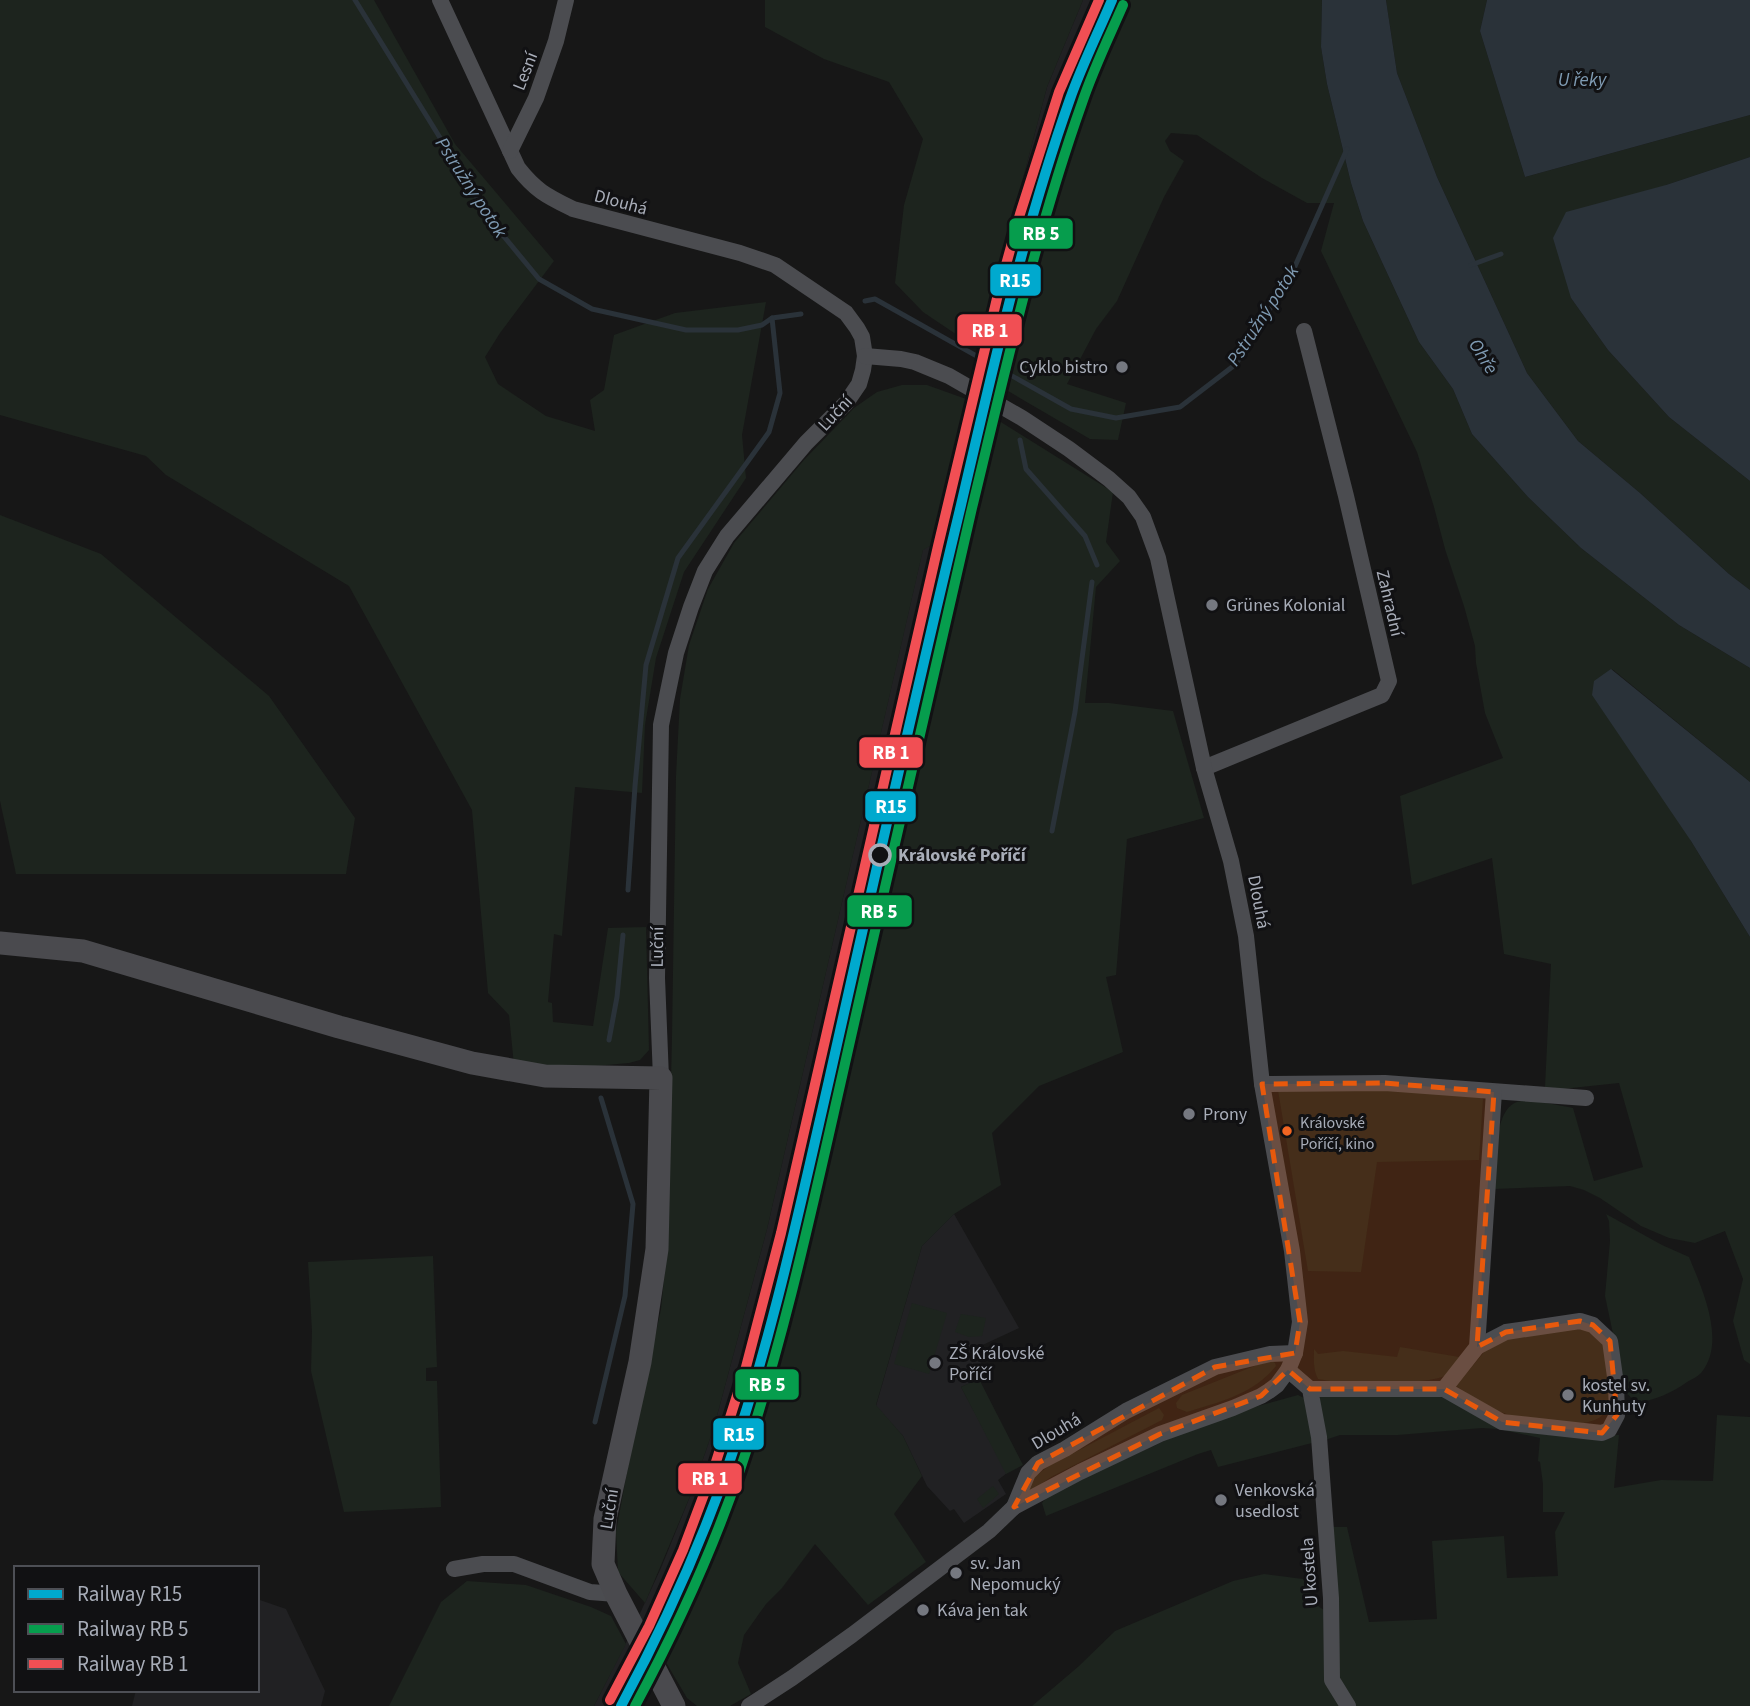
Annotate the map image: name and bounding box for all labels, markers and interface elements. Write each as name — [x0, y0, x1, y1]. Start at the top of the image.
street label: Lesní — [507, 48, 544, 94]
water label: U řeky — [1558, 67, 1608, 94]
water label: Pstružný potok — [428, 132, 514, 244]
street label: Dlouhá — [592, 183, 650, 222]
line badge: RB 5 — [1008, 217, 1074, 250]
text: RB 5 — [1023, 221, 1059, 248]
water label: Pstružný potok — [1221, 259, 1307, 372]
line badge: R15 — [989, 263, 1042, 297]
text: R15 — [999, 268, 1031, 295]
line badge: RB 1 — [956, 313, 1023, 347]
text: RB 1 — [972, 318, 1008, 345]
water label: Ohře — [1461, 334, 1504, 380]
place label: Cyklo bistro — [1019, 355, 1108, 380]
marker: Cyklo bistro — [1114, 359, 1130, 375]
street label: Luční — [812, 389, 859, 437]
street label: Zahradní — [1370, 567, 1409, 639]
place label: Grünes Kolonial — [1226, 593, 1345, 618]
marker: Grünes Kolonial — [1204, 597, 1220, 613]
line badge: RB 1 — [858, 736, 924, 769]
text: RB 1 — [873, 740, 909, 767]
line badge: R15 — [864, 790, 917, 823]
text: R15 — [875, 794, 907, 821]
place label: Královské Poříčí — [898, 843, 1027, 868]
marker: Královské Poříčí — [869, 844, 891, 866]
street label: Dlouhá — [1241, 873, 1276, 931]
line badge: RB 5 — [846, 894, 913, 928]
text: RB 5 — [861, 899, 897, 926]
street label: Luční — [645, 926, 670, 968]
place label: Prony — [1203, 1102, 1248, 1127]
marker: Prony — [1181, 1106, 1197, 1122]
place label: Královské Poříčí, kino — [1300, 1112, 1375, 1155]
marker: Královské Poříčí, kino — [1280, 1124, 1294, 1138]
place label: ZŠ Královské Poříčí — [949, 1341, 1044, 1387]
marker: ZŠ Královské Poříčí — [927, 1355, 943, 1371]
line badge: RB 5 — [734, 1368, 800, 1401]
text: RB 5 — [749, 1372, 785, 1399]
place label: kostel sv. Kunhuty — [1582, 1373, 1650, 1419]
marker: kostel sv. Kunhuty — [1560, 1387, 1576, 1403]
street label: Dlouhá — [1027, 1407, 1086, 1456]
line badge: R15 — [712, 1417, 765, 1451]
text: R15 — [723, 1422, 755, 1449]
line badge: RB 1 — [677, 1462, 743, 1495]
text: RB 1 — [692, 1466, 728, 1493]
place label: Venkovská usedlost — [1235, 1478, 1315, 1524]
street label: Luční — [594, 1486, 625, 1531]
marker: Venkovská usedlost — [1213, 1492, 1229, 1508]
street label: U kostela — [1295, 1537, 1324, 1607]
place label: sv. Jan Nepomucký — [970, 1551, 1061, 1597]
marker: sv. Jan Nepomucký — [948, 1565, 964, 1581]
legend — [14, 1566, 259, 1692]
text: Railway R15 — [77, 1579, 182, 1609]
place label: Káva jen tak — [937, 1598, 1028, 1623]
marker: Káva jen tak — [915, 1602, 931, 1618]
text: Railway RB 5 — [77, 1614, 188, 1644]
text: Railway RB 1 — [77, 1649, 188, 1679]

